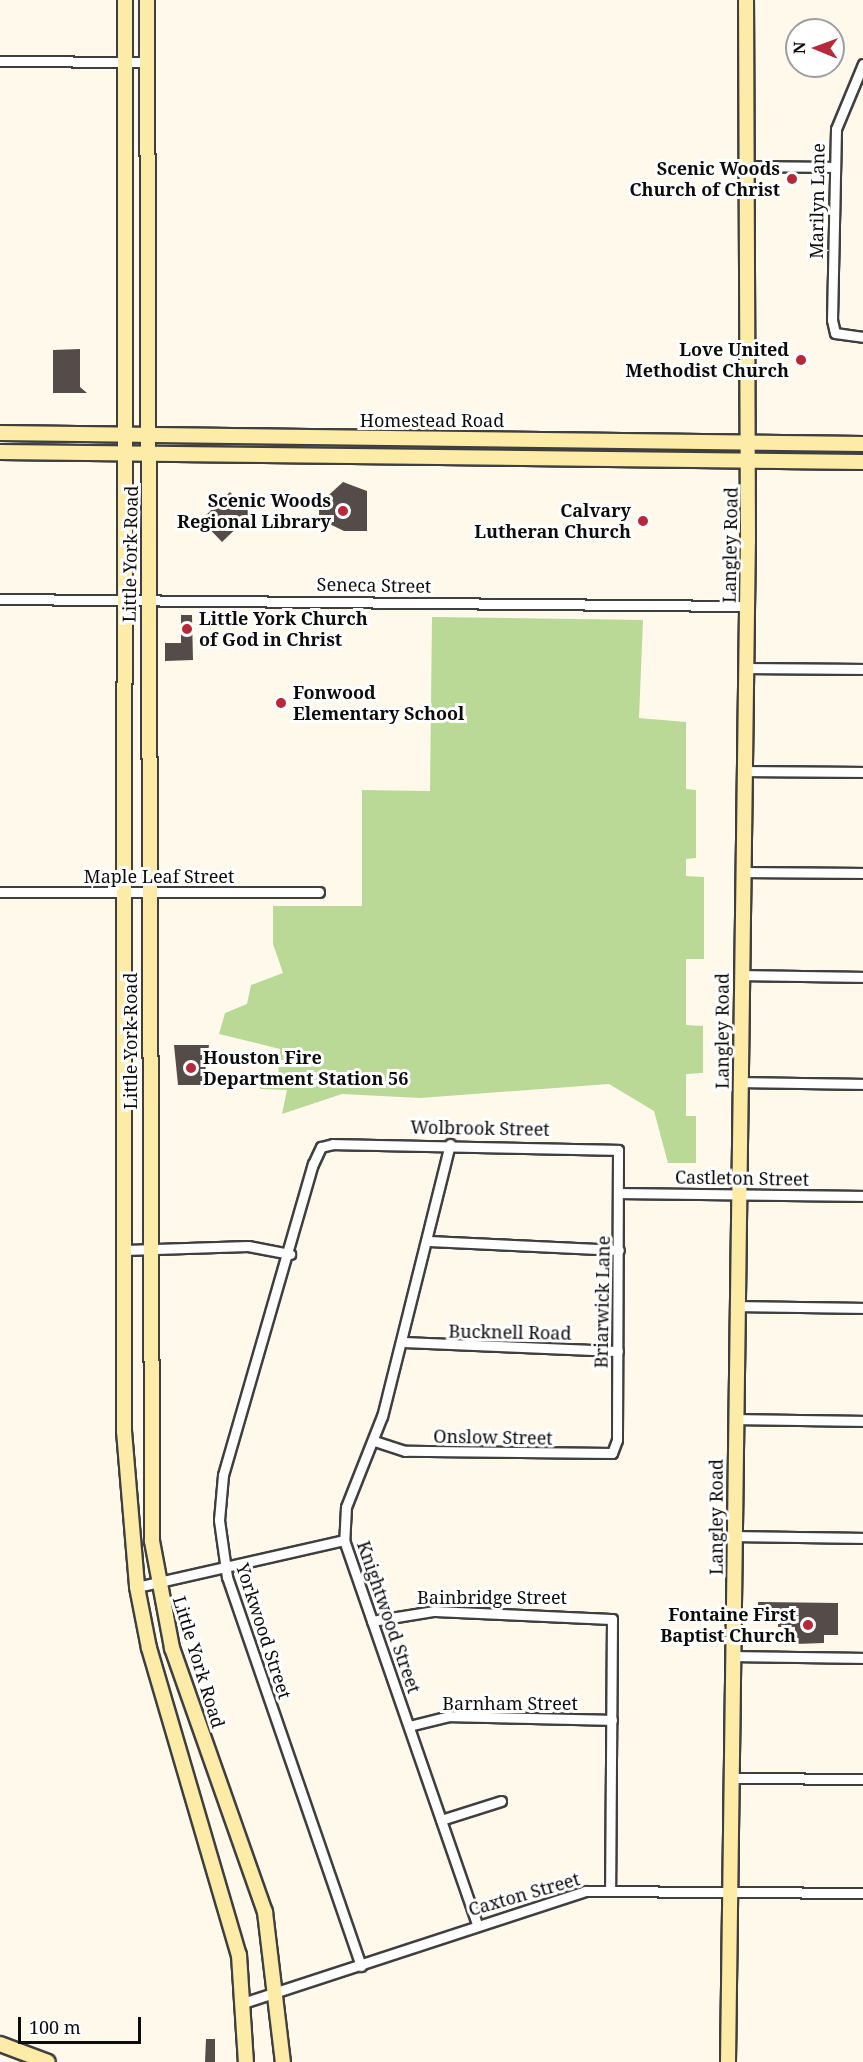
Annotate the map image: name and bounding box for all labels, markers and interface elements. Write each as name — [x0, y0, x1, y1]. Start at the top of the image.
north arrow — [785, 18, 845, 78]
text: N — [788, 41, 810, 54]
street label: Marilyn Lane — [805, 143, 829, 259]
place label: Scenic Woods Church of Christ — [630, 158, 780, 201]
marker: Scenic Woods Church of Christ — [785, 172, 799, 186]
place label: Love United Methodist Church — [626, 339, 789, 382]
marker: Love United Methodist Church — [794, 353, 808, 367]
street label: Homestead Road — [360, 409, 504, 431]
street label: Little York Road — [118, 485, 142, 623]
street label: Langley Road — [718, 487, 742, 603]
place label: Scenic Woods Regional Library — [177, 490, 331, 532]
place label: Calvary Lutheran Church — [474, 500, 631, 542]
marker: Scenic Woods Regional Library — [336, 504, 350, 518]
marker: Calvary Lutheran Church — [636, 514, 650, 528]
street label: Seneca Street — [317, 573, 431, 597]
place label: Little York Church of God in Christ — [199, 608, 368, 650]
marker: Little York Church of God in Christ — [180, 622, 194, 636]
place label: Fonwood Elementary School — [293, 682, 464, 724]
marker: Fonwood Elementary School — [274, 696, 288, 710]
street label: Maple Leaf Street — [84, 865, 234, 887]
street label: Little York Road — [119, 973, 141, 1109]
street label: Langley Road — [711, 973, 733, 1089]
place label: Houston Fire Department Station 56 — [203, 1047, 408, 1090]
marker: Houston Fire Department Station 56 — [184, 1061, 198, 1075]
street label: Wolbrook Street — [410, 1116, 550, 1140]
street label: Castleton Street — [675, 1166, 809, 1190]
street label: Briarwick Lane — [590, 1236, 614, 1368]
street label: Bucknell Road — [448, 1320, 572, 1344]
street label: Onslow Street — [433, 1425, 553, 1449]
street label: Langley Road — [705, 1459, 727, 1575]
street label: Knightwood Street — [353, 1538, 425, 1696]
street label: Yorkwood Street — [232, 1560, 296, 1702]
street label: Bainbridge Street — [417, 1586, 567, 1608]
street label: Little York Road — [169, 1593, 229, 1731]
place label: Fontaine First Baptist Church — [660, 1604, 796, 1646]
marker: Fontaine First Baptist Church — [801, 1618, 815, 1632]
street label: Barnham Street — [442, 1692, 578, 1714]
street label: Caxton Street — [466, 1868, 582, 1920]
scale bar — [21, 2005, 144, 2043]
text: 100 m — [29, 2015, 81, 2039]

